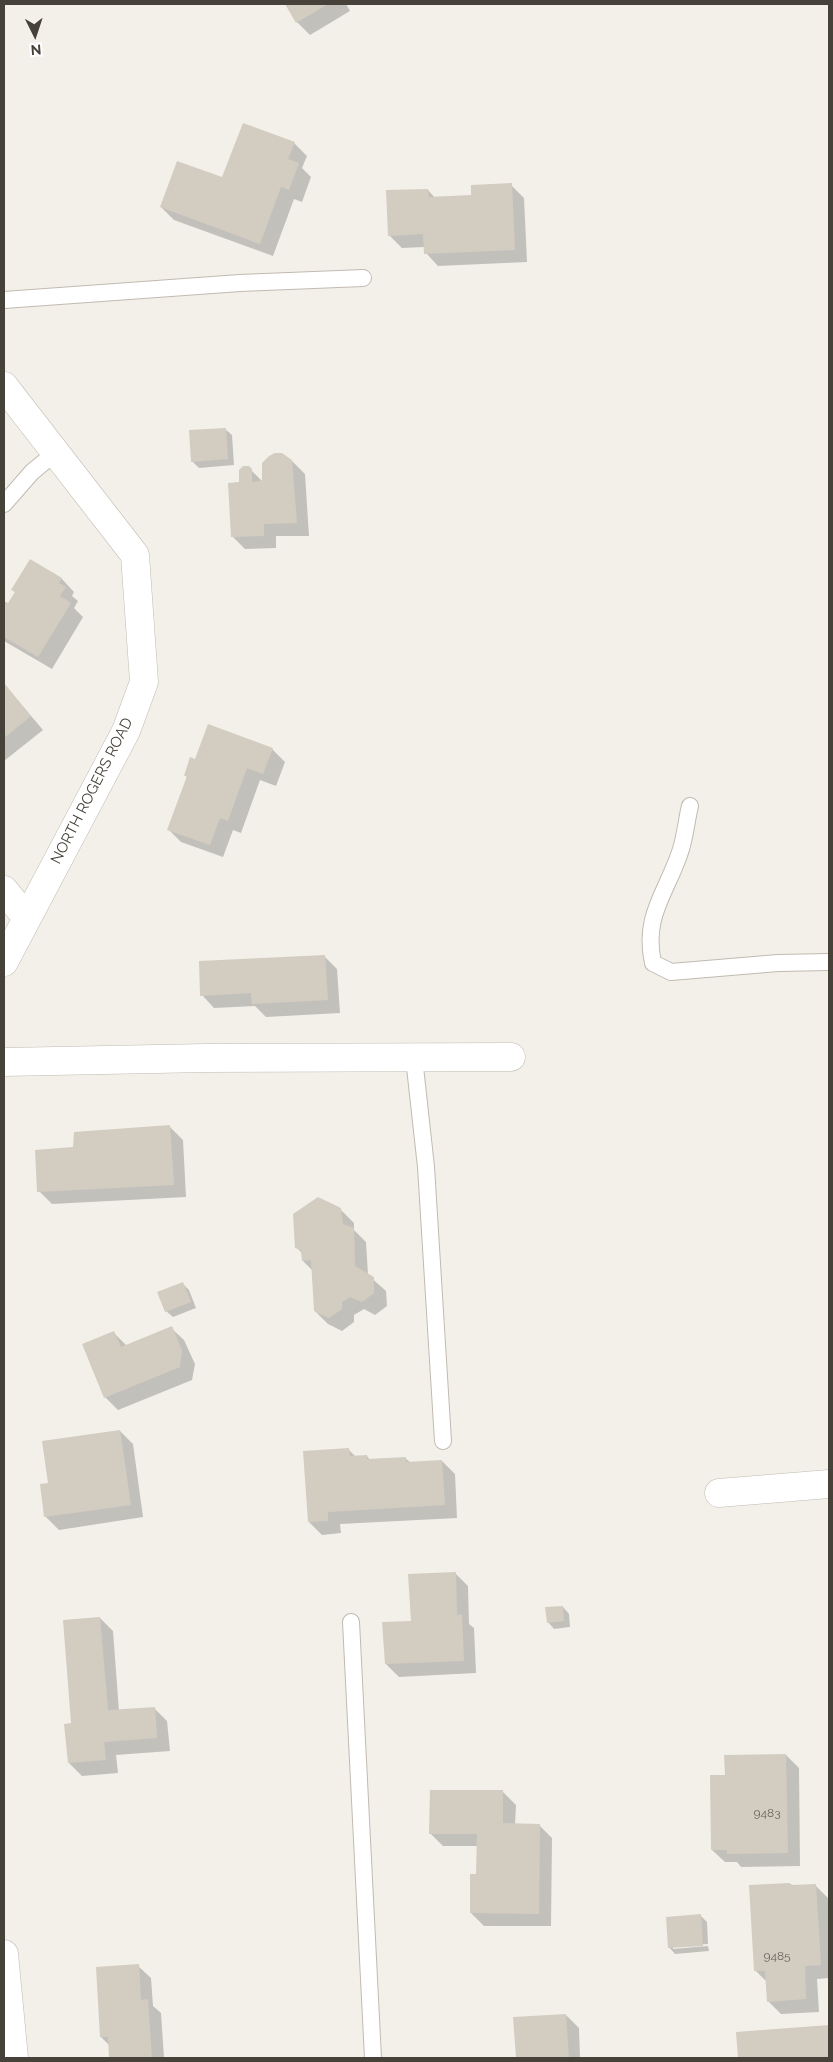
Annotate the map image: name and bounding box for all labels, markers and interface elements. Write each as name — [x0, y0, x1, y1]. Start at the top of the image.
north arrow — [10, 10, 60, 60]
text: N — [30, 42, 42, 58]
street label: NORTH ROGERS ROAD — [47, 715, 137, 867]
house number: 9483 — [753, 1806, 781, 1820]
house number: 9485 — [763, 1949, 791, 1963]

